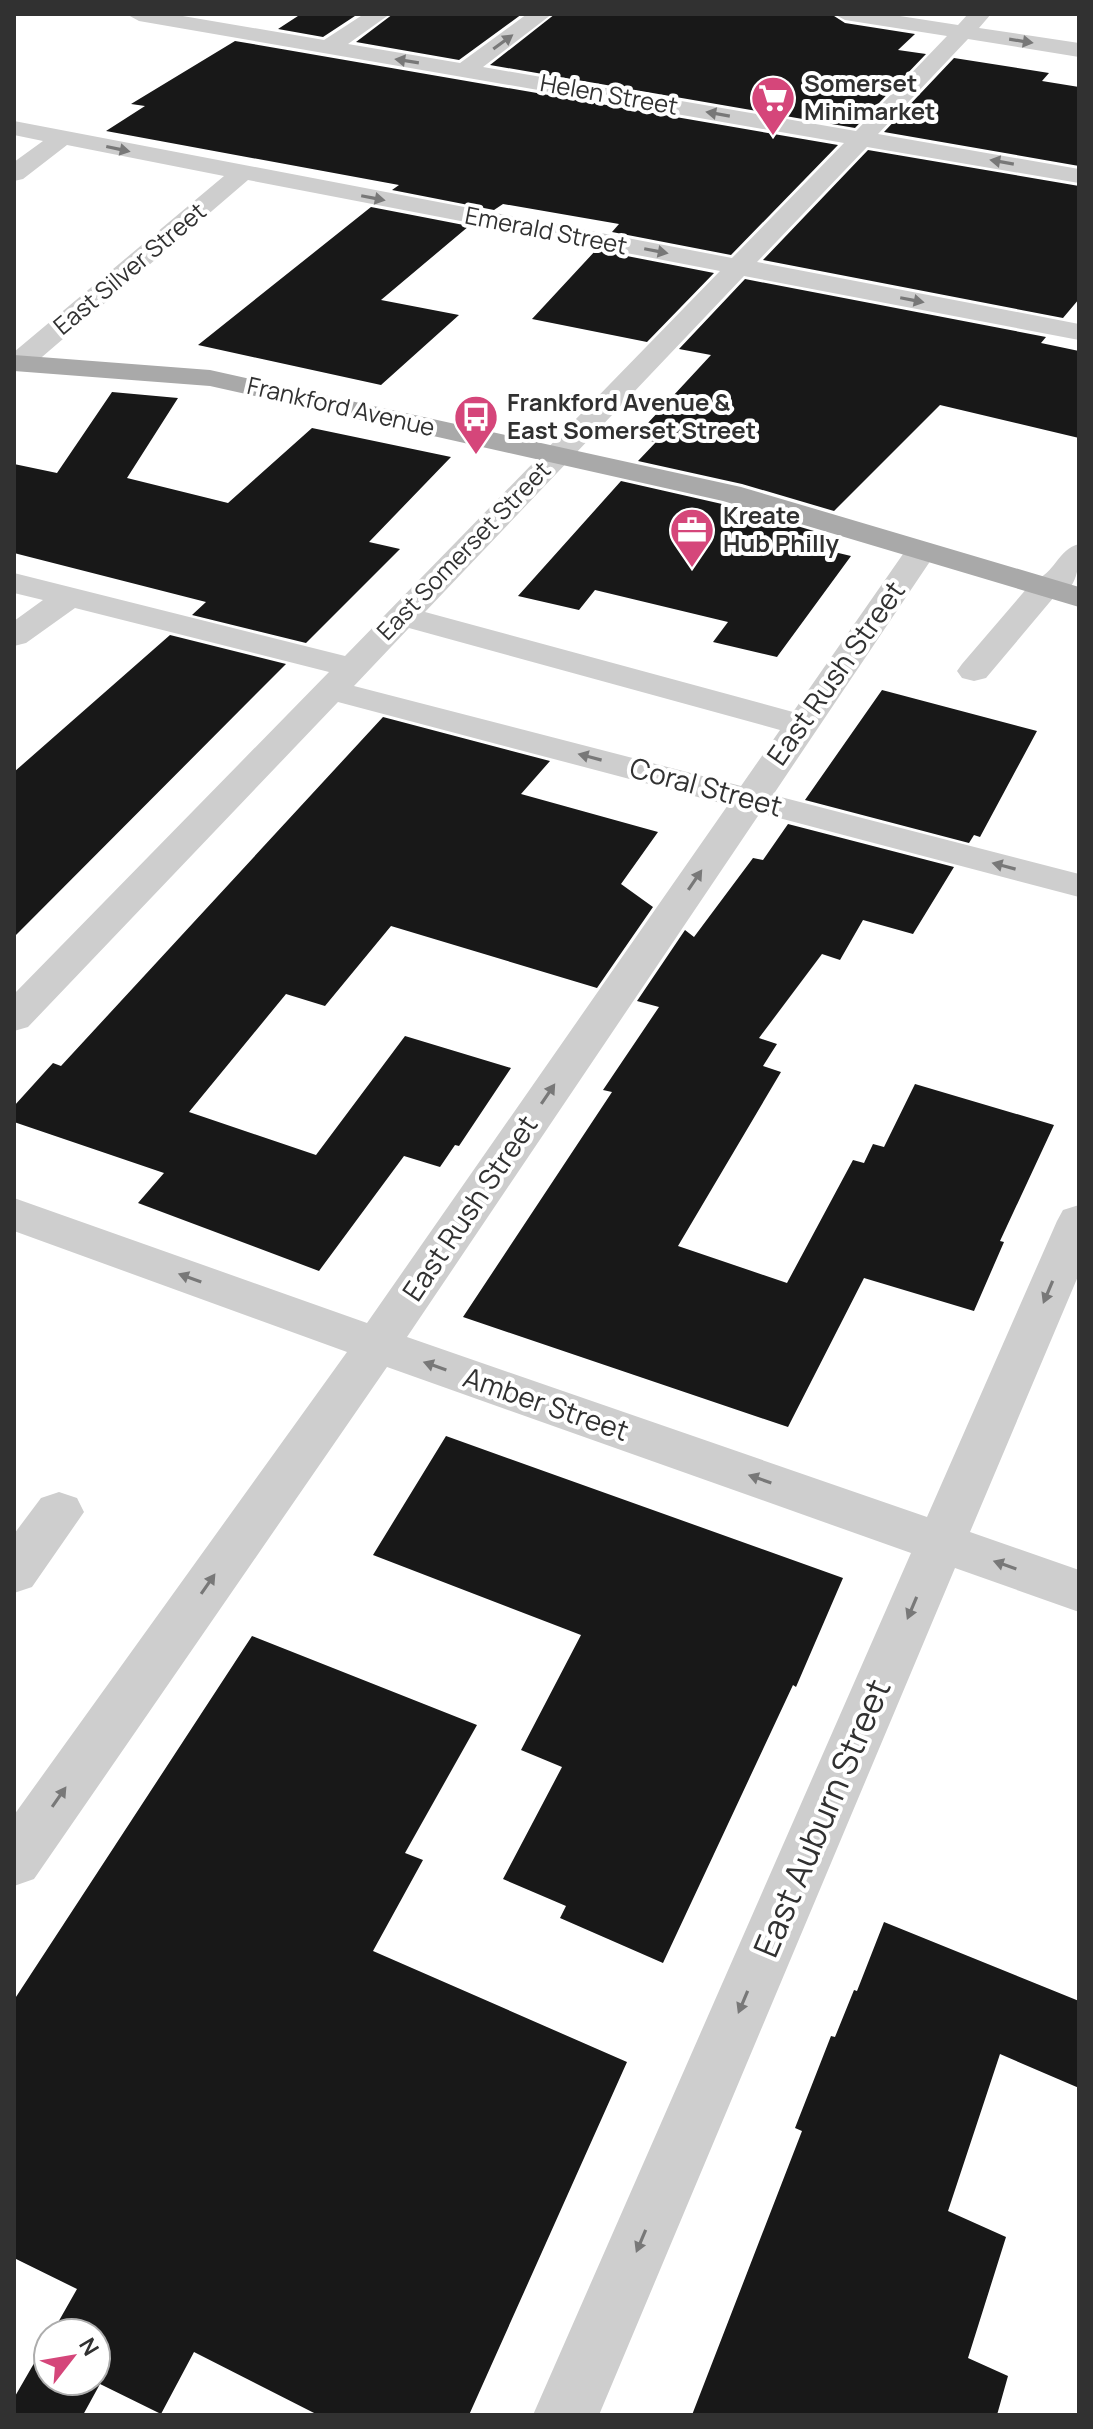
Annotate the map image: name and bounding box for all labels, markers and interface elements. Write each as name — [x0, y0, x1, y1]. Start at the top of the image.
one-way arrow — [492, 35, 513, 51]
one-way arrow — [1008, 36, 1033, 48]
one-way arrow — [394, 55, 419, 67]
street label: Helen Street — [538, 65, 681, 122]
place label: Somerset Minimarket — [804, 66, 936, 127]
supermarket icon: Somerset Minimarket — [749, 74, 797, 137]
one-way arrow — [705, 107, 730, 120]
one-way arrow — [106, 143, 131, 155]
one-way arrow — [989, 156, 1014, 168]
one-way arrow — [361, 193, 386, 205]
street label: East Silver Street — [46, 194, 212, 341]
street label: Emerald Street — [462, 198, 630, 261]
one-way arrow — [644, 246, 669, 258]
one-way arrow — [899, 294, 924, 306]
street label: Frankford Avenue — [244, 368, 438, 443]
place label: Frankford Avenue & East Somerset Street — [507, 385, 756, 446]
bus stop icon: Frankford Avenue & East Somerset Street — [452, 393, 500, 456]
street label: East Somerset Street — [369, 453, 557, 647]
place label: Kreate Hub Philly — [723, 498, 839, 559]
office icon: Kreate Hub Philly — [668, 506, 716, 569]
street label: East Rush Street — [758, 573, 913, 772]
street label: Coral Street — [626, 747, 787, 825]
one-way arrow — [577, 750, 602, 762]
one-way arrow — [991, 860, 1016, 872]
one-way arrow — [687, 869, 702, 890]
one-way arrow — [540, 1084, 555, 1105]
street label: East Rush Street — [393, 1107, 545, 1308]
one-way arrow — [178, 1271, 202, 1284]
one-way arrow — [1042, 1281, 1055, 1304]
street label: Amber Street — [459, 1357, 634, 1449]
one-way arrow — [423, 1359, 447, 1371]
one-way arrow — [748, 1472, 772, 1484]
one-way arrow — [993, 1558, 1017, 1570]
one-way arrow — [200, 1574, 216, 1595]
one-way arrow — [906, 1597, 919, 1620]
street label: East Auburn Street — [742, 1672, 900, 1964]
one-way arrow — [51, 1786, 66, 1807]
one-way arrow — [737, 1990, 750, 2014]
one-way arrow — [634, 2229, 647, 2253]
north arrow — [32, 2317, 112, 2397]
text: N — [72, 2332, 106, 2361]

